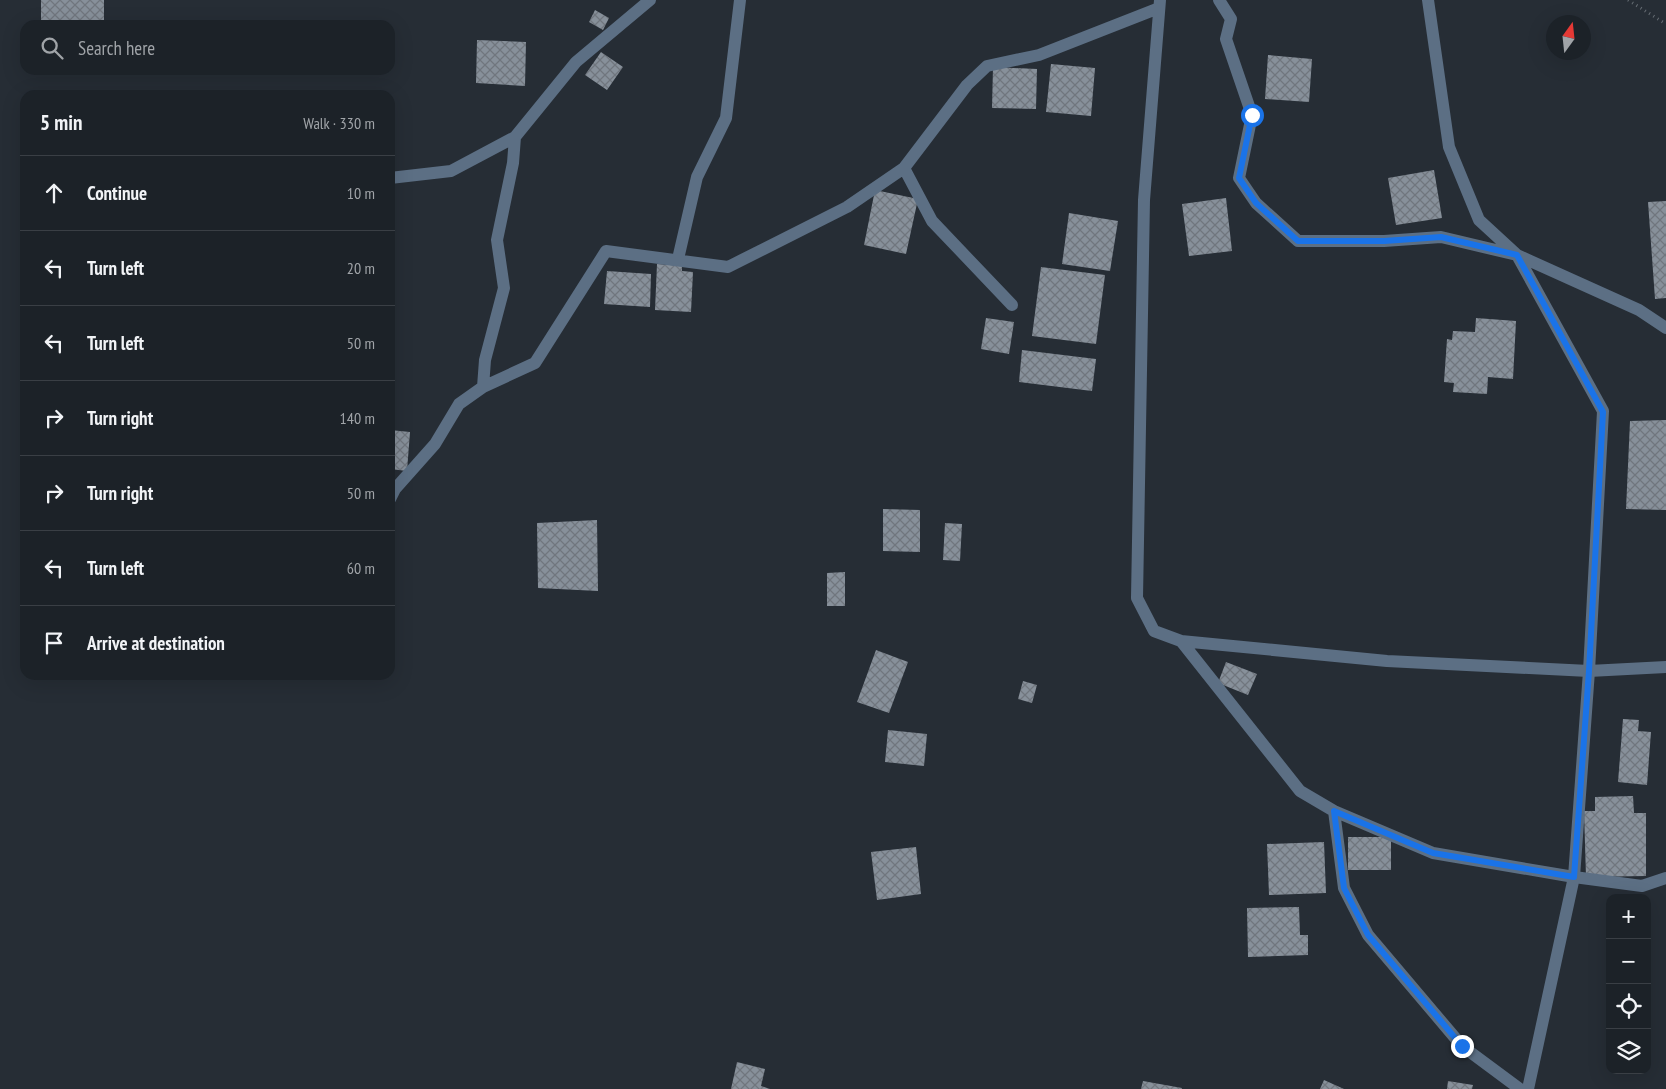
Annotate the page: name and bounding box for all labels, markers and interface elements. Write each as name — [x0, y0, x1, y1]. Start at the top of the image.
north arrow — [1546, 15, 1591, 60]
search box — [20, 20, 395, 75]
icon: search — [38, 34, 66, 62]
text: Search here — [78, 36, 155, 60]
route start — [1241, 104, 1264, 127]
text: 5 min — [40, 109, 82, 136]
text: Walk · 330 m — [303, 113, 375, 133]
icon: ahead — [40, 179, 68, 207]
text: Continue — [87, 181, 147, 205]
text: 10 m — [347, 183, 375, 203]
icon: left — [40, 254, 68, 282]
text: Turn left — [87, 256, 144, 280]
text: 20 m — [347, 258, 375, 278]
icon: left — [40, 329, 68, 357]
text: Turn left — [87, 331, 144, 355]
text: 50 m — [347, 333, 375, 353]
icon: right — [40, 404, 68, 432]
text: Turn right — [87, 406, 153, 430]
text: 140 m — [340, 408, 375, 428]
icon: right — [40, 479, 68, 507]
text: Turn right — [87, 481, 153, 505]
text: 50 m — [347, 483, 375, 503]
icon: left — [40, 554, 68, 582]
text: Turn left — [87, 556, 144, 580]
text: 60 m — [347, 558, 375, 578]
icon: arrive — [40, 629, 68, 657]
text: Arrive at destination — [87, 631, 225, 655]
map controls — [1606, 894, 1651, 1074]
button: + — [1606, 894, 1651, 939]
button: − — [1606, 939, 1651, 984]
button: locate — [1606, 984, 1651, 1029]
button: layers — [1606, 1029, 1651, 1074]
route end — [1451, 1035, 1474, 1058]

